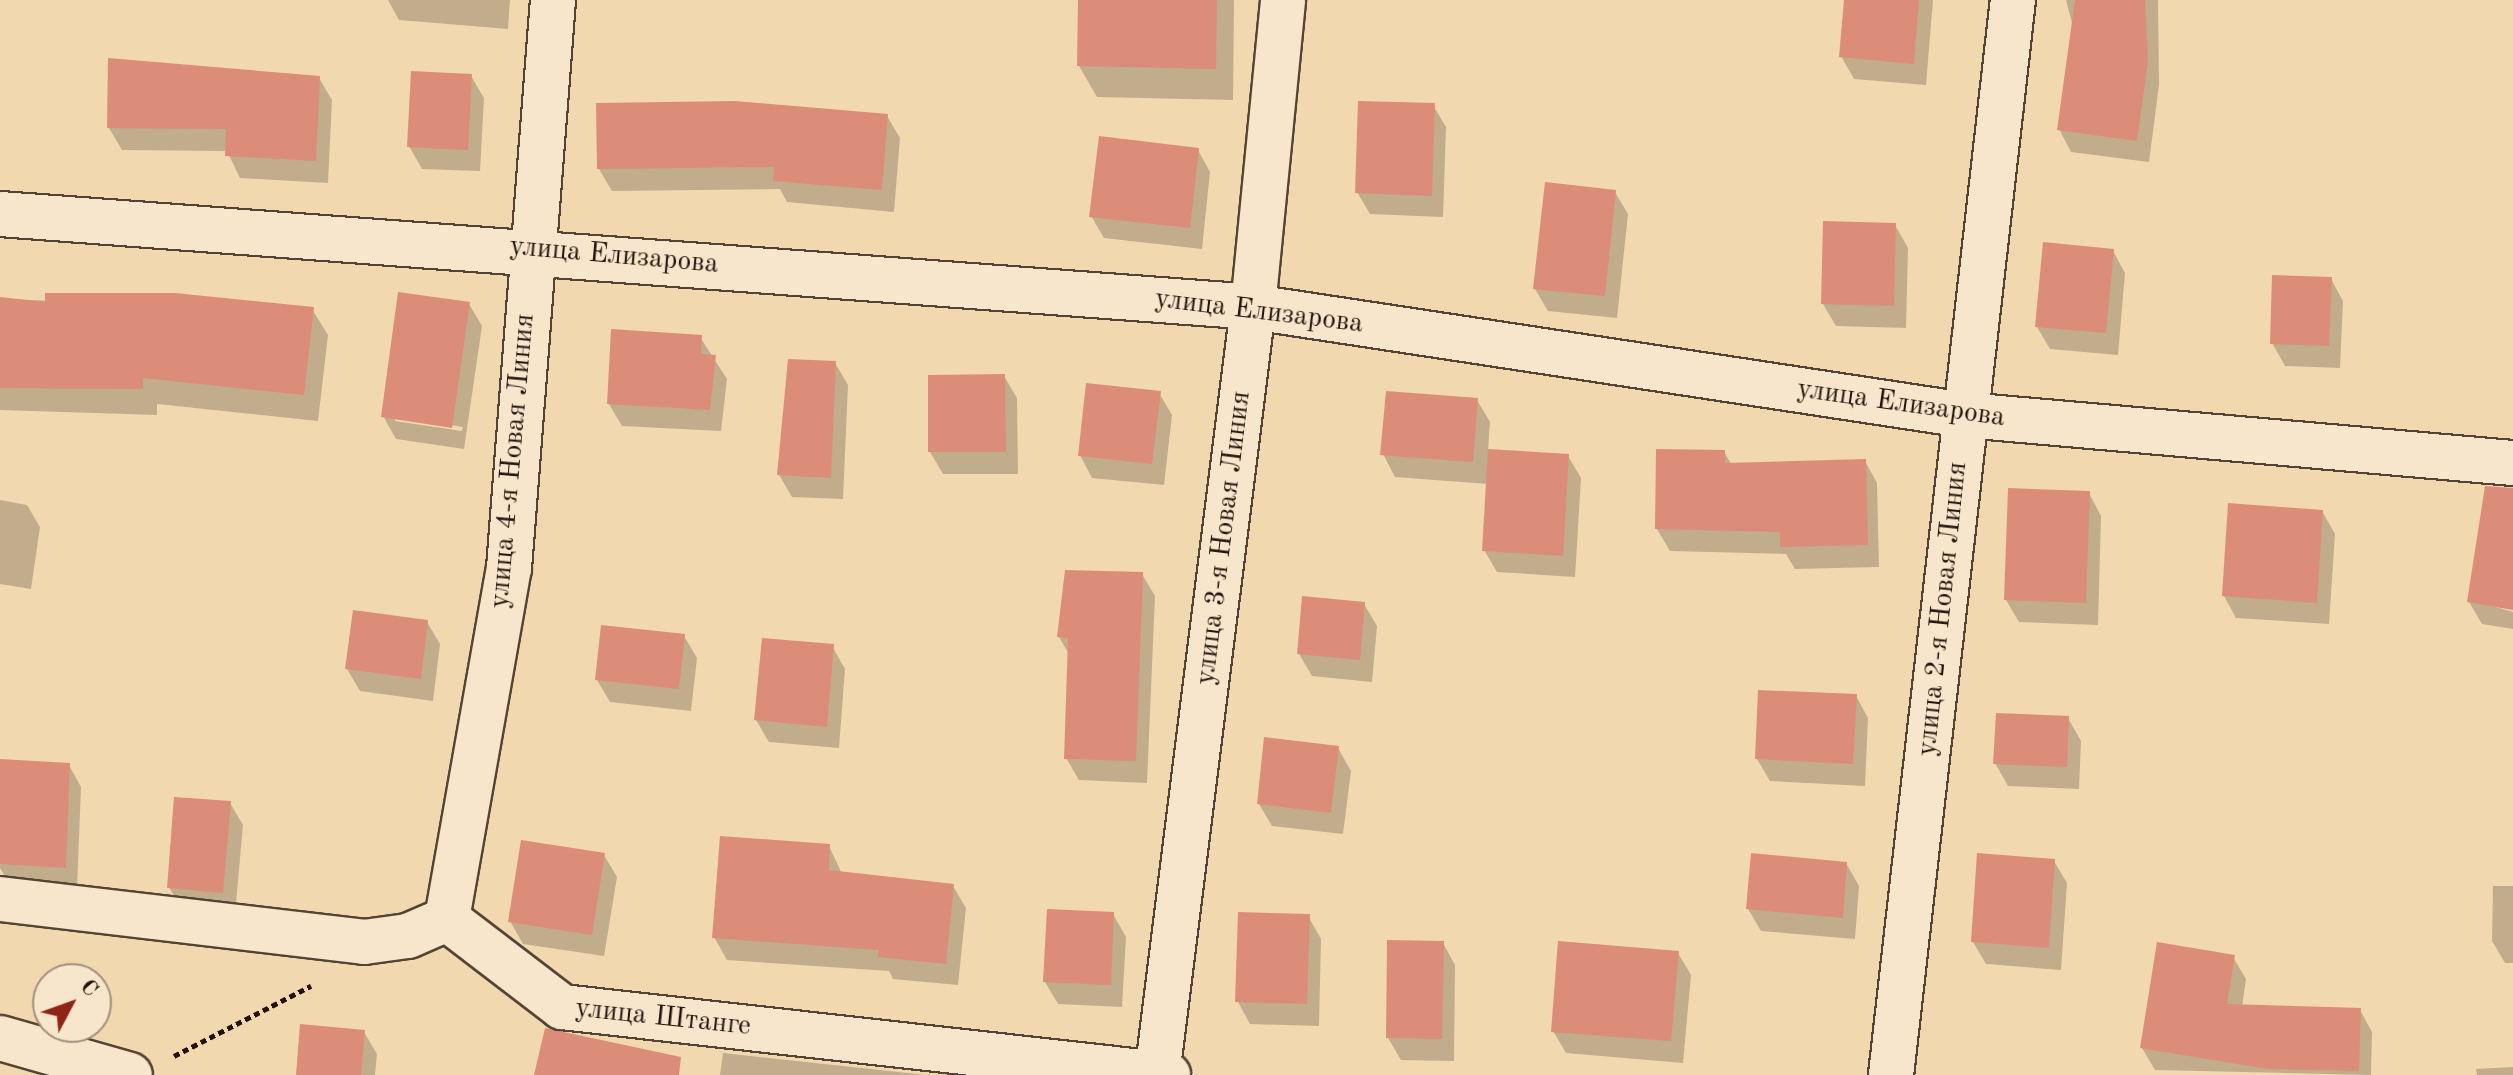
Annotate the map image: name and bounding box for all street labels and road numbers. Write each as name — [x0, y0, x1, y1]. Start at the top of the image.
street label: улица Елизарова — [508, 230, 720, 282]
street label: улица Елизарова — [1153, 283, 1365, 341]
street label: улица 4-я Новая Линия — [483, 312, 543, 610]
street label: улица Елизарова — [1795, 373, 2007, 435]
street label: улица 3-я Новая Линия — [1189, 389, 1259, 687]
street label: улица 2-я Новая Линия — [1911, 460, 1975, 758]
street label: улица Штанге — [574, 992, 752, 1044]

